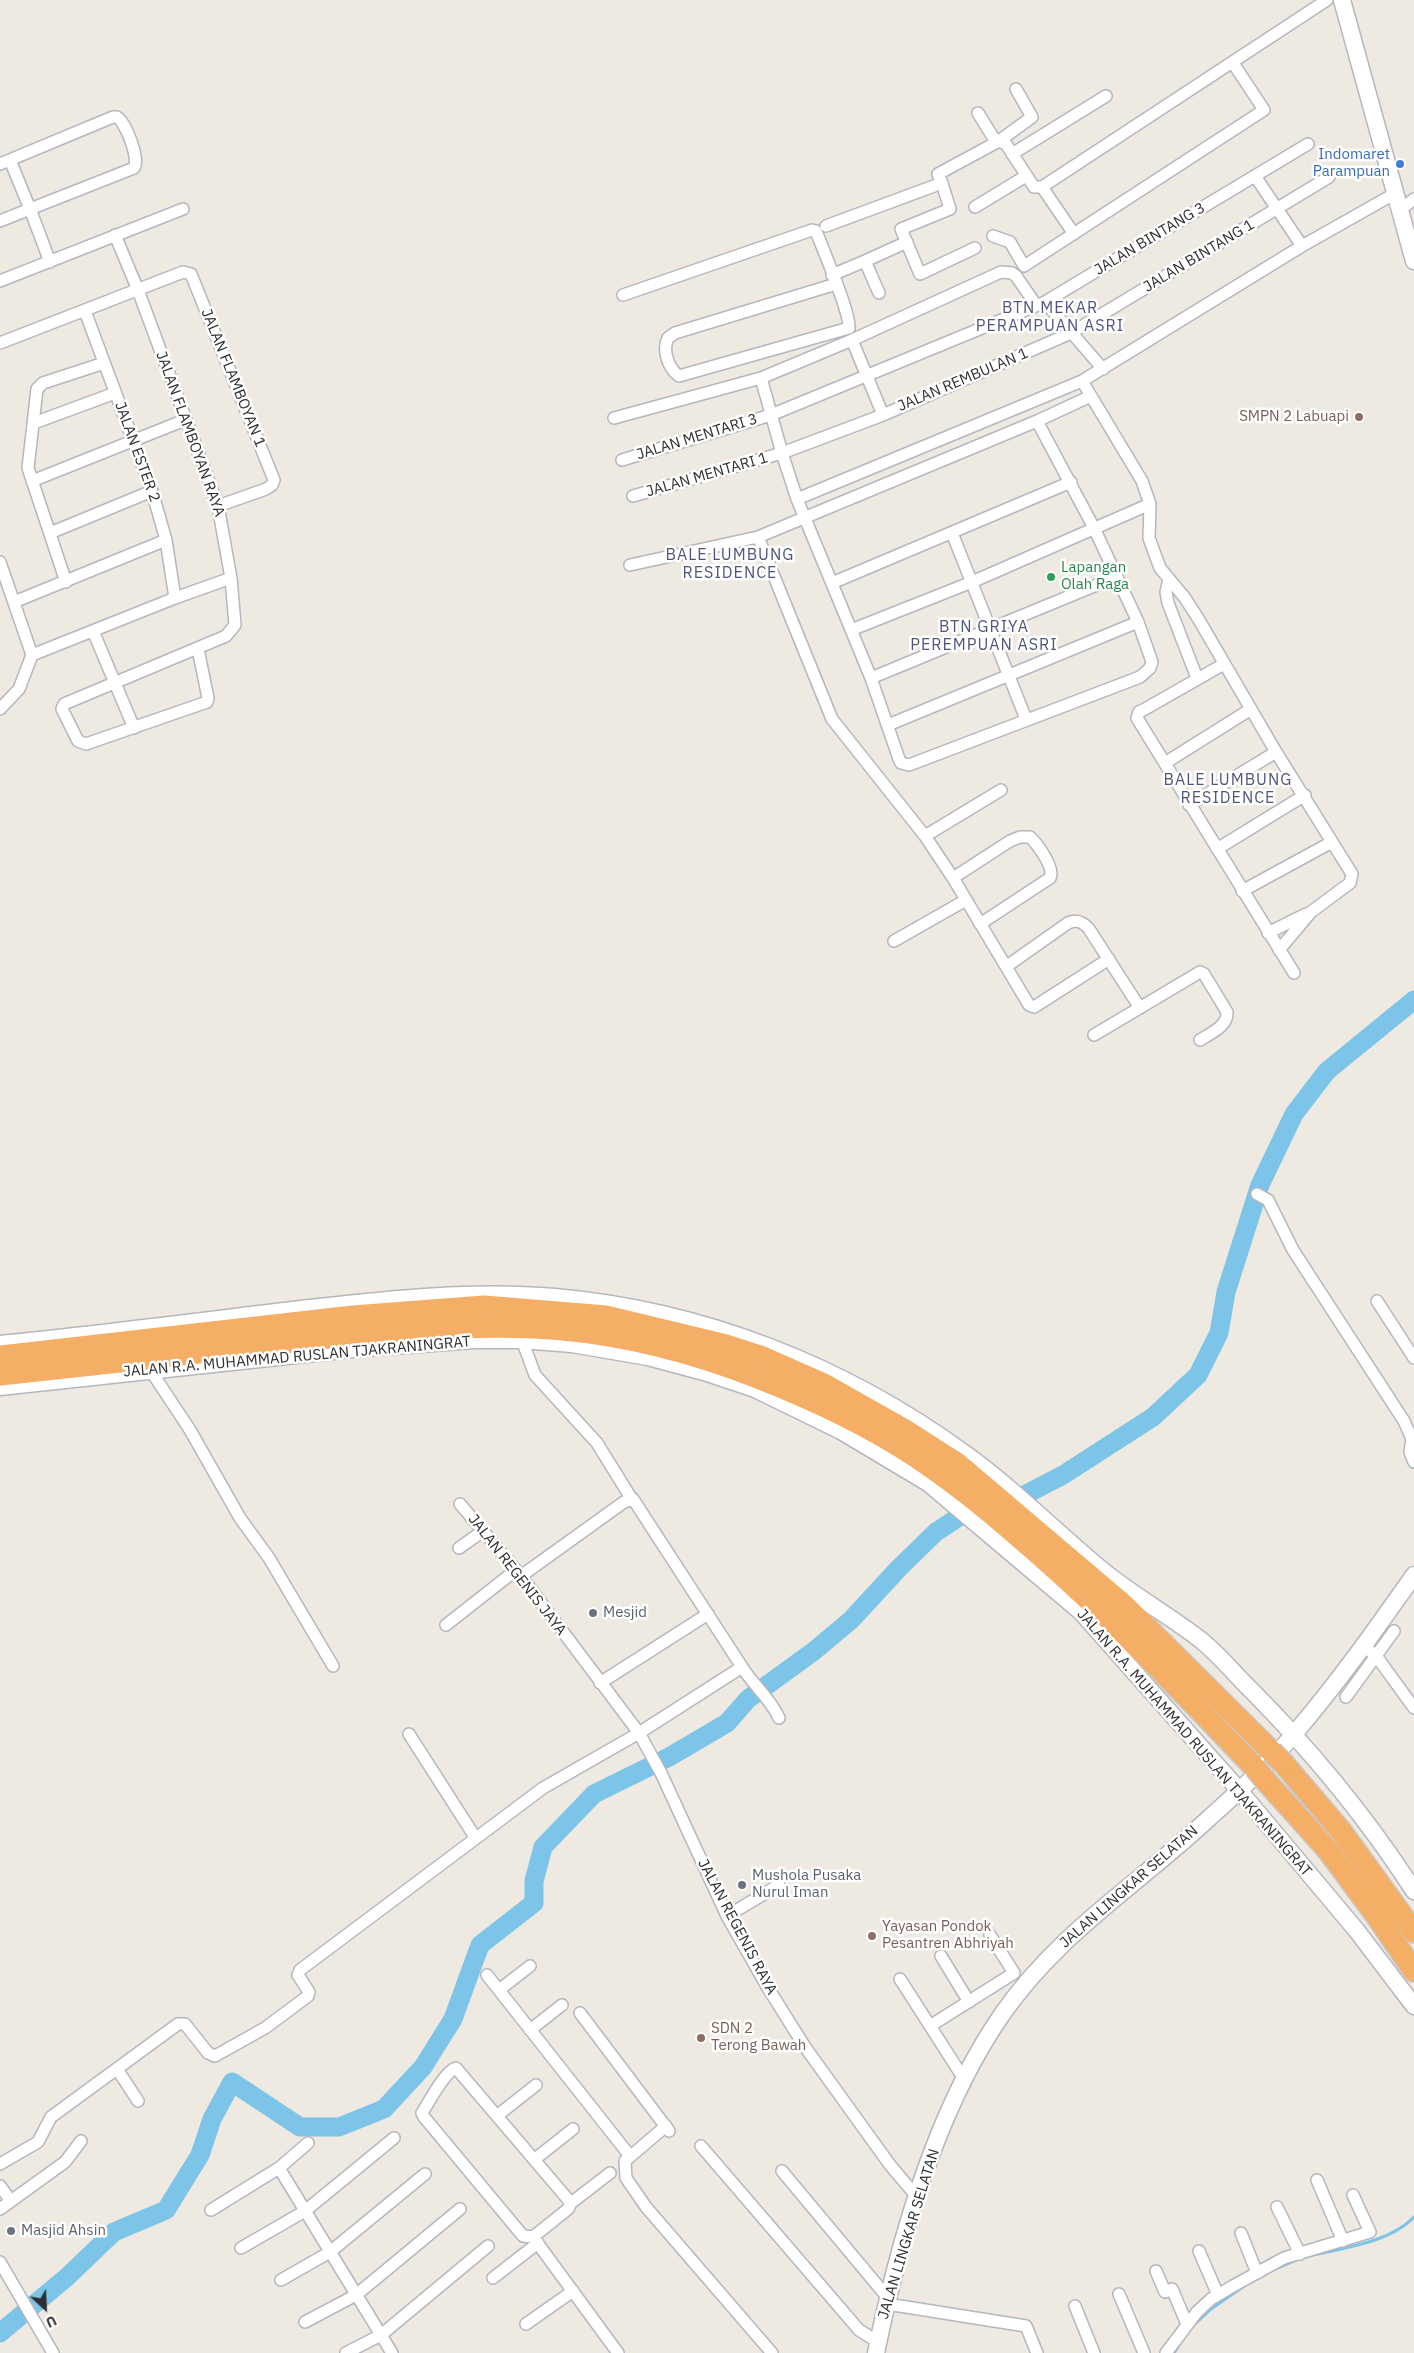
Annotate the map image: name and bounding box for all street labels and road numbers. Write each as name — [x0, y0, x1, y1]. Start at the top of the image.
street label: JALAN BINTANG 3 — [1091, 199, 1209, 279]
street label: JALAN BINTANG 1 — [1140, 216, 1258, 296]
street label: JALAN FLAMBOYAN 1 — [197, 306, 269, 450]
street label: JALAN REMBULAN 1 — [895, 344, 1031, 416]
street label: JALAN FLAMBOYAN RAYA — [152, 349, 228, 519]
street label: JALAN ESTER 2 — [111, 399, 163, 505]
street label: JALAN MENTARI 3 — [634, 410, 760, 464]
street label: JALAN MENTARI 1 — [644, 449, 770, 501]
street label: JALAN R.A. MUHAMMAD RUSLAN TJAKRANINGRAT — [123, 1333, 471, 1381]
street label: JALAN REGENIS JAYA — [464, 1511, 570, 1639]
street label: JALAN R.A. MUHAMMAD RUSLAN TJAKRANINGRAT — [1073, 1606, 1315, 1880]
street label: JALAN LINGKAR SELATAN — [1056, 1822, 1202, 1952]
street label: JALAN REGENIS RAYA — [694, 1856, 780, 1998]
street label: JALAN LINGKAR SELATAN — [874, 2147, 944, 2321]

